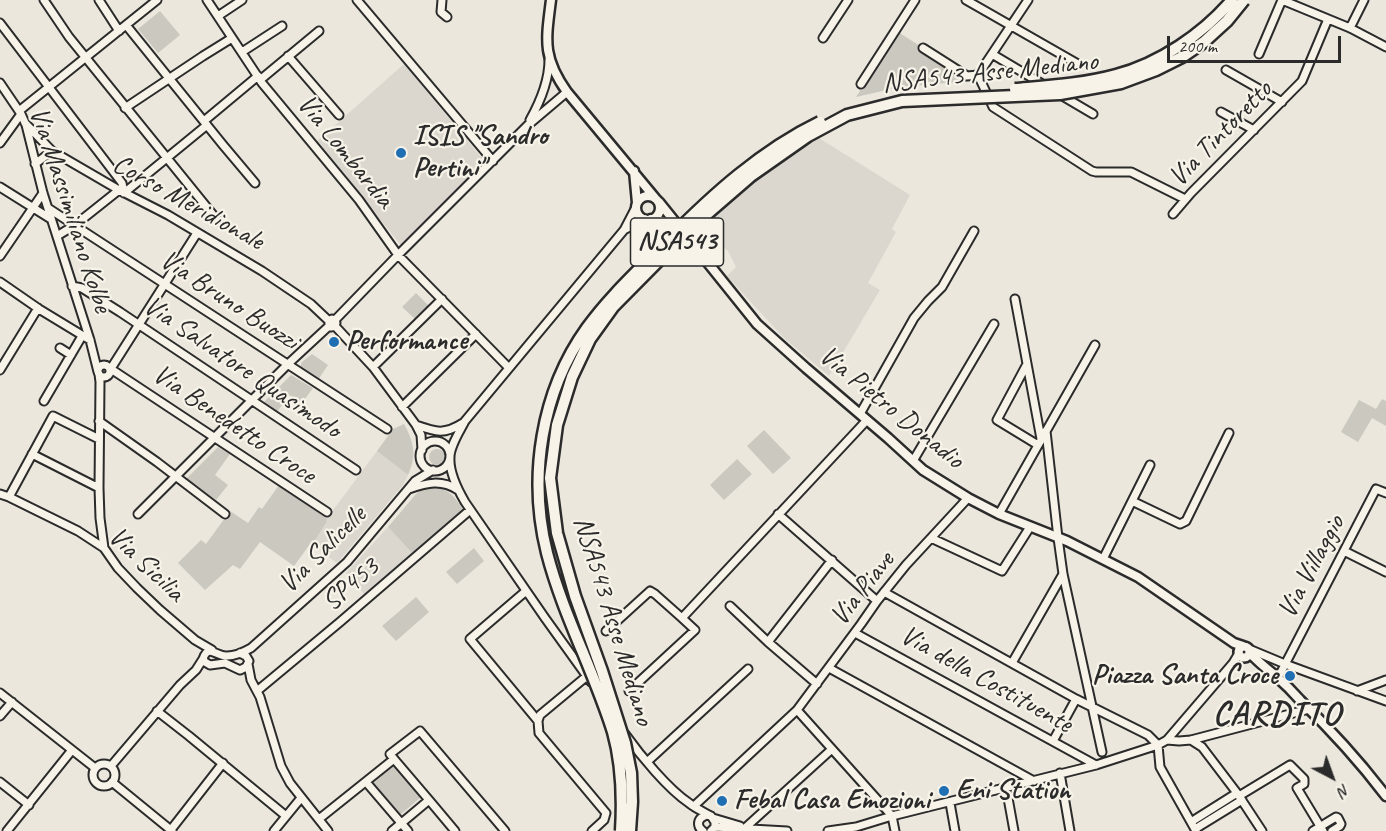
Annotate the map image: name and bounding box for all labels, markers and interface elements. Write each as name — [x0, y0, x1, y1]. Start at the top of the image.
scale bar — [1170, 24, 1344, 62]
text: 200 m — [1178, 35, 1217, 57]
street label: NSA543 Asse Mediano — [881, 45, 1099, 101]
street label: Via Tintoretto — [1162, 74, 1280, 194]
street label: Via Lombardia — [289, 88, 401, 216]
street label: Via Massimiliano Kolbe — [21, 103, 119, 317]
place label: ISIS "Sandro Pertini" — [413, 120, 548, 186]
marker: ISIS "Sandro Pertini" — [394, 146, 408, 160]
street label: Corso Meridionale — [106, 148, 270, 258]
road number: NSA543 — [630, 218, 724, 266]
street label: Via Bruno Buozzi — [153, 244, 305, 358]
street label: Via Salvatore Quasimodo — [137, 289, 347, 447]
place label: Performance — [346, 325, 467, 359]
marker: Performance — [327, 335, 341, 349]
street label: Via Pietro Donadio — [812, 339, 970, 477]
street label: Via Benedetto Croce — [146, 358, 322, 492]
street label: Via Salicelle — [272, 499, 374, 601]
street label: Via Villaggio — [1271, 510, 1353, 624]
street label: NSA543 Asse Mediano — [565, 513, 661, 729]
street label: Via Sicilia — [101, 520, 191, 610]
street label: Via Piave — [824, 545, 902, 633]
street label: SP453 — [316, 551, 386, 619]
street label: Via della Costituente — [894, 619, 1078, 741]
place label: Piazza Santa Croce — [1092, 659, 1278, 693]
marker: Piazza Santa Croce — [1283, 669, 1297, 683]
district label: CARDITO — [1214, 695, 1340, 735]
north arrow — [1302, 747, 1362, 807]
place label: Eni Station — [956, 774, 1070, 808]
text: N — [1334, 780, 1354, 801]
place label: Febal Casa Emozioni — [734, 784, 930, 818]
marker: Eni Station — [937, 784, 951, 798]
marker: Febal Casa Emozioni — [715, 794, 729, 808]

